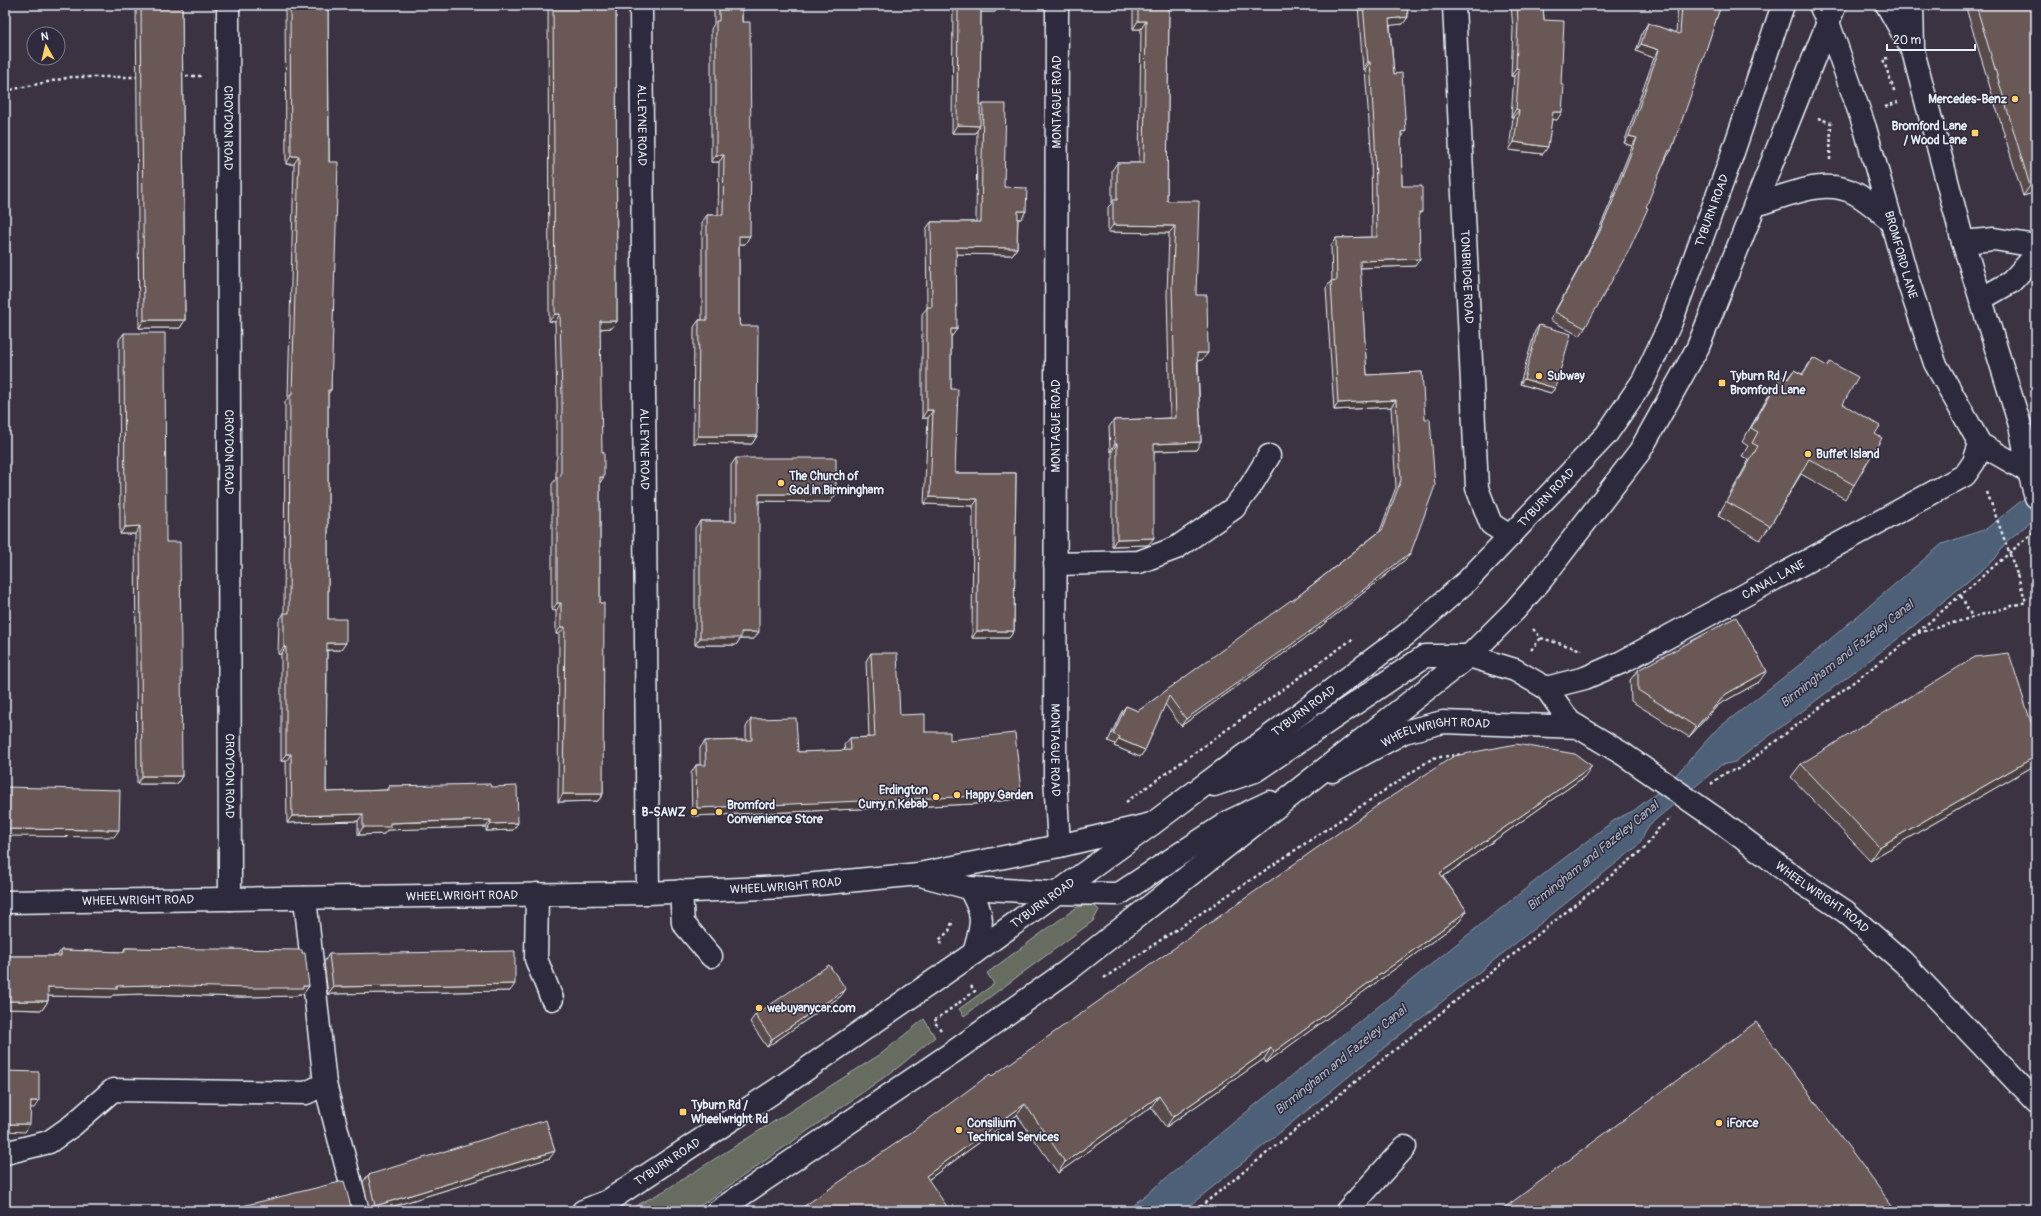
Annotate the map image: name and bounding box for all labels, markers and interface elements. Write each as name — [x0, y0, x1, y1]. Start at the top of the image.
north arrow — [26, 26, 66, 66]
scale bar — [1887, 26, 1975, 52]
text: N — [40, 30, 50, 44]
text: 20 m — [1893, 33, 1922, 48]
street label: MONTAGUE ROAD — [1050, 55, 1065, 149]
street label: ALLEYNE ROAD — [634, 84, 650, 166]
street label: CROYDON ROAD — [221, 86, 236, 171]
place label: Mercedes-Benz — [1928, 92, 2008, 107]
marker: Mercedes-Benz — [2010, 94, 2020, 104]
place label: Bromford Lane / Wood Lane — [1892, 119, 1968, 148]
marker: Bromford Lane / Wood Lane — [1970, 128, 1980, 138]
street label: TYBURN ROAD — [1692, 172, 1732, 249]
street label: BROMFORD LANE — [1881, 209, 1921, 301]
street label: TONBRIDGE ROAD — [1457, 229, 1477, 324]
place label: Subway — [1547, 369, 1586, 384]
place label: Tyburn Rd / Bromford Lane — [1729, 369, 1806, 398]
marker: Subway — [1534, 371, 1544, 381]
marker: Tyburn Rd / Bromford Lane — [1717, 378, 1727, 388]
street label: MONTAGUE ROAD — [1049, 379, 1064, 473]
street label: ALLEYNE ROAD — [637, 408, 652, 490]
street label: CROYDON ROAD — [221, 410, 237, 495]
place label: Buffet Island — [1816, 447, 1880, 462]
marker: Buffet Island — [1803, 449, 1813, 459]
street label: TYBURN ROAD — [1515, 465, 1578, 530]
place label: The Church of God in Birmingham — [788, 469, 884, 498]
marker: The Church of God in Birmingham — [776, 478, 786, 488]
street label: CANAL LANE — [1739, 556, 1807, 603]
water label: Birmingham and Fazeley Canal — [1777, 596, 1918, 711]
street label: TYBURN ROAD — [1269, 682, 1339, 740]
street label: MONTAGUE ROAD — [1047, 703, 1064, 797]
street label: WHEELWRIGHT ROAD — [1378, 715, 1491, 751]
street label: CROYDON ROAD — [222, 734, 237, 819]
place label: Erdington Curry n Kebab — [858, 783, 928, 812]
place label: Happy Garden — [965, 788, 1033, 803]
marker: Happy Garden — [952, 790, 962, 800]
marker: Erdington Curry n Kebab — [931, 792, 941, 802]
water label: Birmingham and Fazeley Canal — [1524, 797, 1664, 914]
place label: Bromford Convenience Store — [727, 798, 824, 827]
place label: B-SAWZ — [642, 805, 687, 820]
marker: B-SAWZ — [689, 807, 699, 817]
marker: Bromford Convenience Store — [714, 807, 724, 817]
street label: WHEELWRIGHT ROAD — [1772, 858, 1872, 936]
street label: WHEELWRIGHT ROAD — [729, 874, 843, 897]
street label: TYBURN ROAD — [1008, 875, 1078, 932]
street label: WHEELWRIGHT ROAD — [406, 887, 519, 904]
street label: WHEELWRIGHT ROAD — [82, 892, 195, 908]
place label: webuyanycar.com — [767, 1001, 856, 1016]
water label: Birmingham and Fazeley Canal — [1272, 1001, 1412, 1118]
marker: webuyanycar.com — [754, 1003, 764, 1013]
place label: Tyburn Rd / Wheelwright Rd — [690, 1098, 768, 1127]
marker: Tyburn Rd / Wheelwright Rd — [678, 1107, 688, 1117]
place label: Consilium Technical Services — [966, 1116, 1059, 1145]
place label: iForce — [1727, 1116, 1760, 1131]
marker: iForce — [1714, 1118, 1724, 1128]
marker: Consilium Technical Services — [954, 1125, 964, 1135]
street label: TYBURN ROAD — [631, 1134, 704, 1189]

